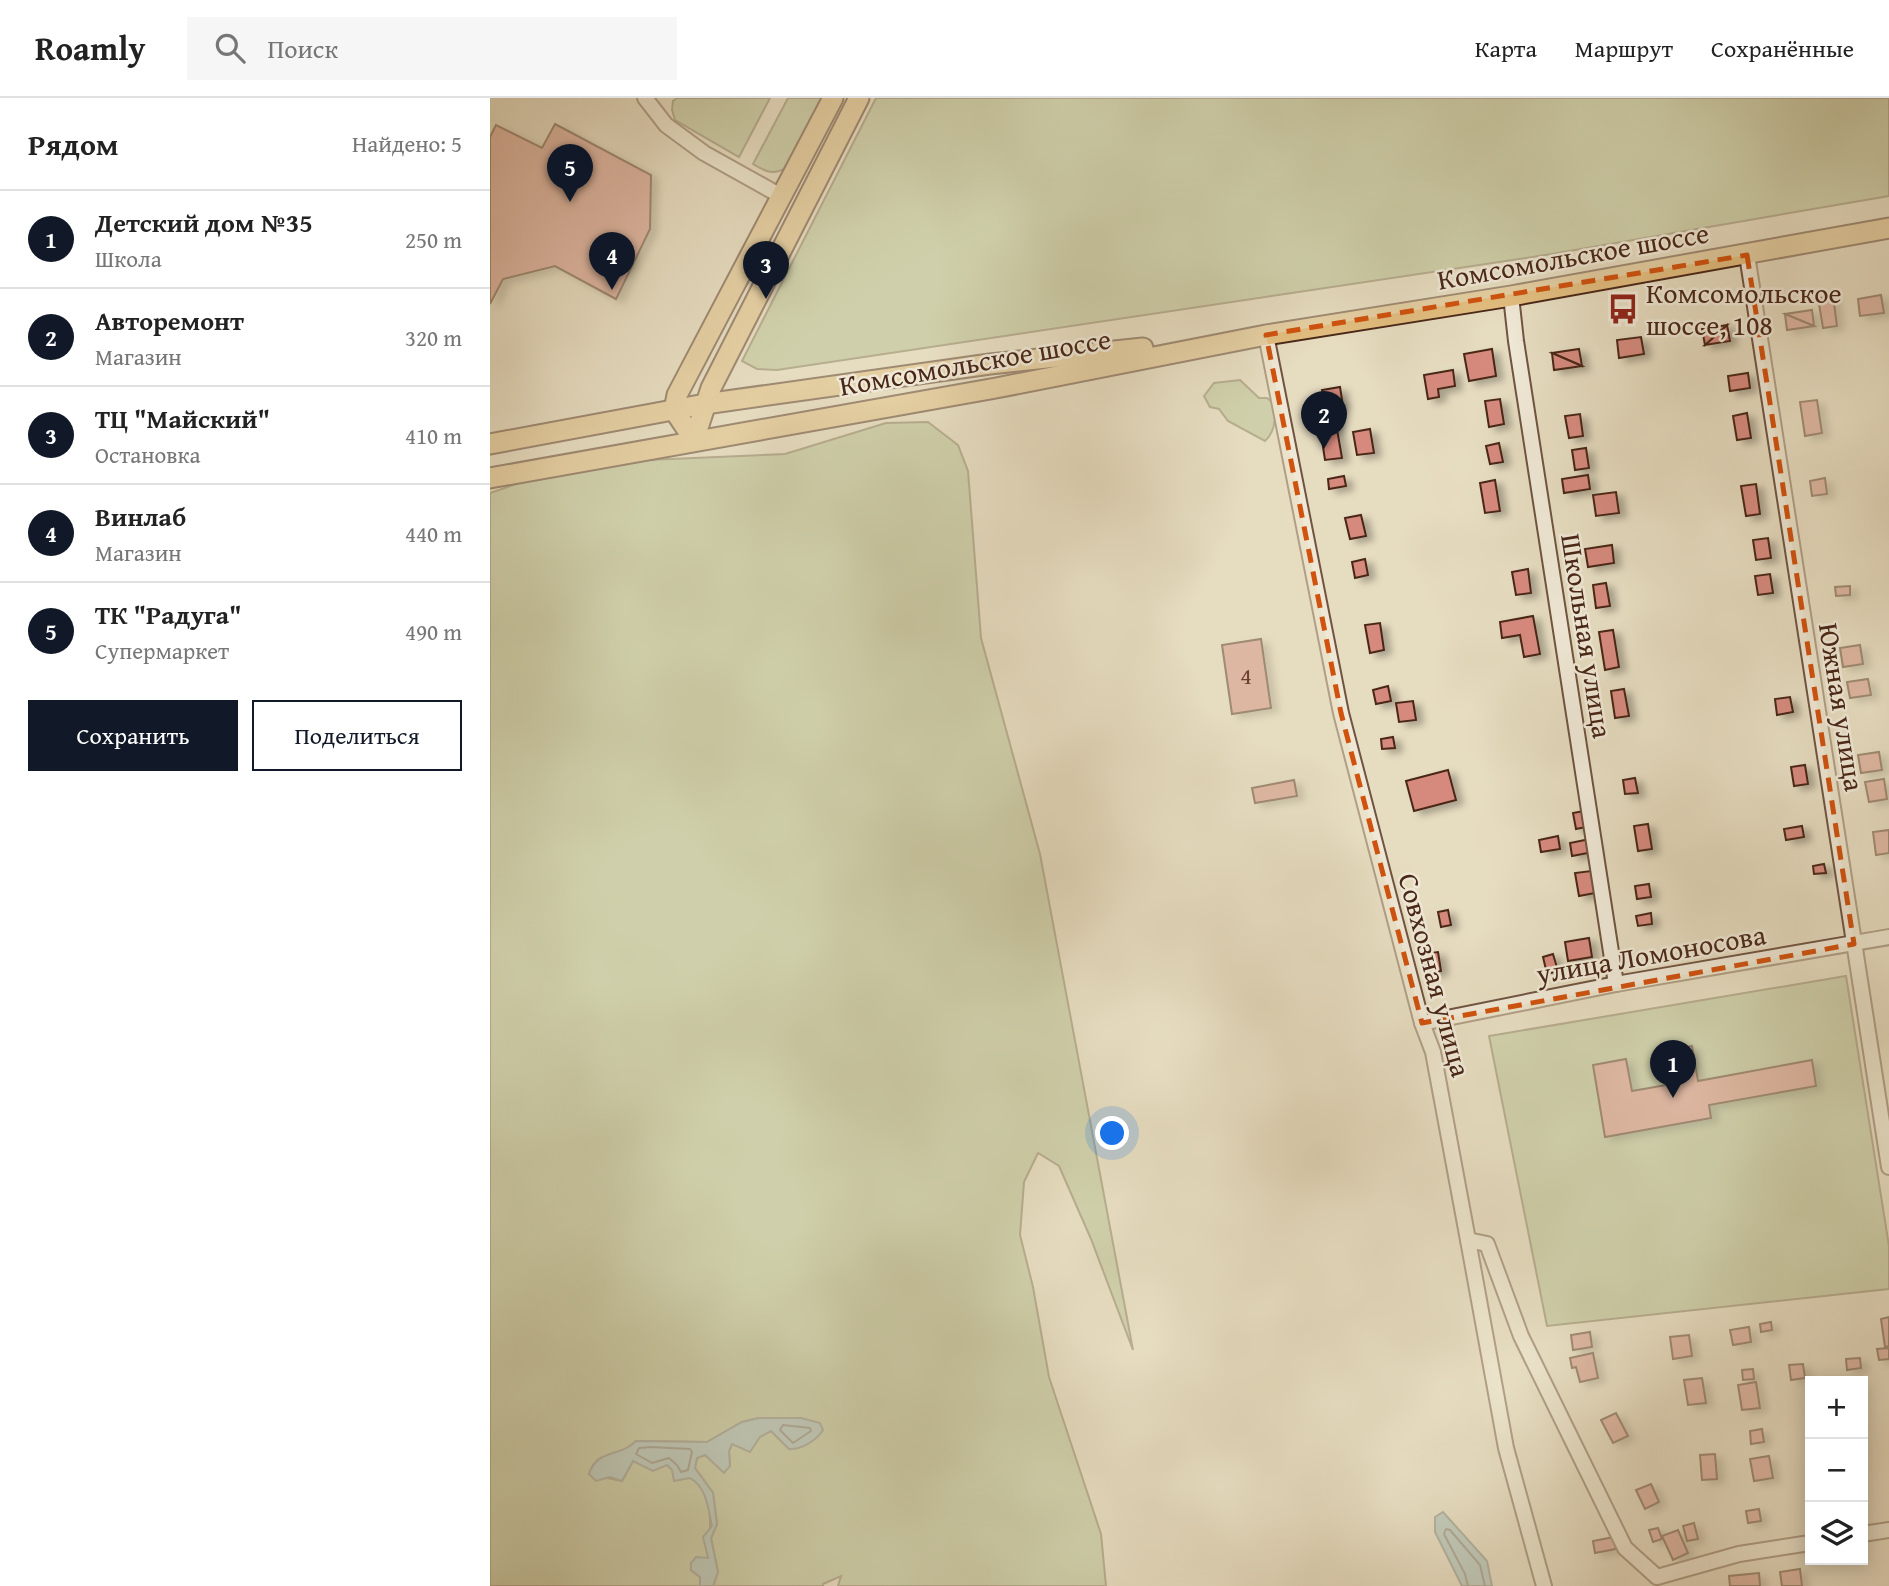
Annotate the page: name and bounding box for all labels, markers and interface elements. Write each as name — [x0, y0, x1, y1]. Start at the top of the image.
search box — [187, 17, 677, 80]
text: Roamly — [35, 24, 145, 72]
icon: search — [211, 29, 249, 67]
text: Поиск — [267, 29, 338, 68]
text: Карта — [1475, 31, 1537, 66]
text: Маршрут — [1575, 31, 1673, 66]
text: Сохранённые — [1711, 31, 1854, 66]
text: Рядом — [28, 122, 119, 166]
text: Найдено: 5 — [352, 127, 462, 160]
pin: 5 — [547, 144, 593, 202]
text: Детский дом №35 — [95, 203, 313, 242]
street label: Комсомольское шоссе — [1434, 211, 1712, 300]
text: 1 — [45, 223, 57, 256]
text: 250 m — [405, 223, 462, 256]
pin: 4 — [589, 232, 635, 290]
pin: 3 — [743, 241, 789, 299]
text: Школа — [95, 242, 162, 275]
place label: Комсомольское шоссе, 108 — [1646, 272, 1842, 345]
bus stop icon: Комсомольское шоссе, 108 — [1606, 292, 1640, 326]
text: Авторемонт — [95, 301, 244, 340]
street label: Комсомольское шоссе — [836, 317, 1114, 406]
text: 2 — [45, 321, 57, 354]
text: 320 m — [405, 321, 462, 354]
text: Магазин — [95, 340, 182, 373]
pin: 2 — [1301, 391, 1347, 449]
text: ТЦ "Майский" — [95, 399, 270, 438]
text: 3 — [45, 419, 57, 452]
text: 410 m — [405, 419, 462, 452]
text: Остановка — [95, 438, 201, 471]
text: Винлаб — [95, 497, 186, 536]
text: 4 — [45, 517, 57, 550]
text: 440 m — [405, 517, 462, 550]
street label: Школьная улица — [1551, 531, 1624, 742]
text: Магазин — [95, 536, 182, 569]
text: ТК "Радуга" — [95, 595, 242, 634]
text: 5 — [45, 615, 57, 648]
text: 490 m — [405, 615, 462, 648]
street label: Южная улица — [1809, 620, 1876, 795]
text: Супермаркет — [95, 634, 229, 667]
house number: 4 — [1240, 658, 1252, 693]
button: Сохранить — [28, 700, 238, 771]
button: Поделиться — [252, 700, 462, 771]
street label: Совхозная улица — [1389, 868, 1483, 1082]
street label: улица Ломоносова — [1532, 913, 1770, 994]
pin: 1 — [1650, 1040, 1696, 1098]
your location — [1095, 1116, 1129, 1150]
map controls — [1805, 1376, 1868, 1565]
button: + — [1805, 1376, 1868, 1439]
button: − — [1805, 1439, 1868, 1502]
button: layers — [1805, 1502, 1868, 1565]

